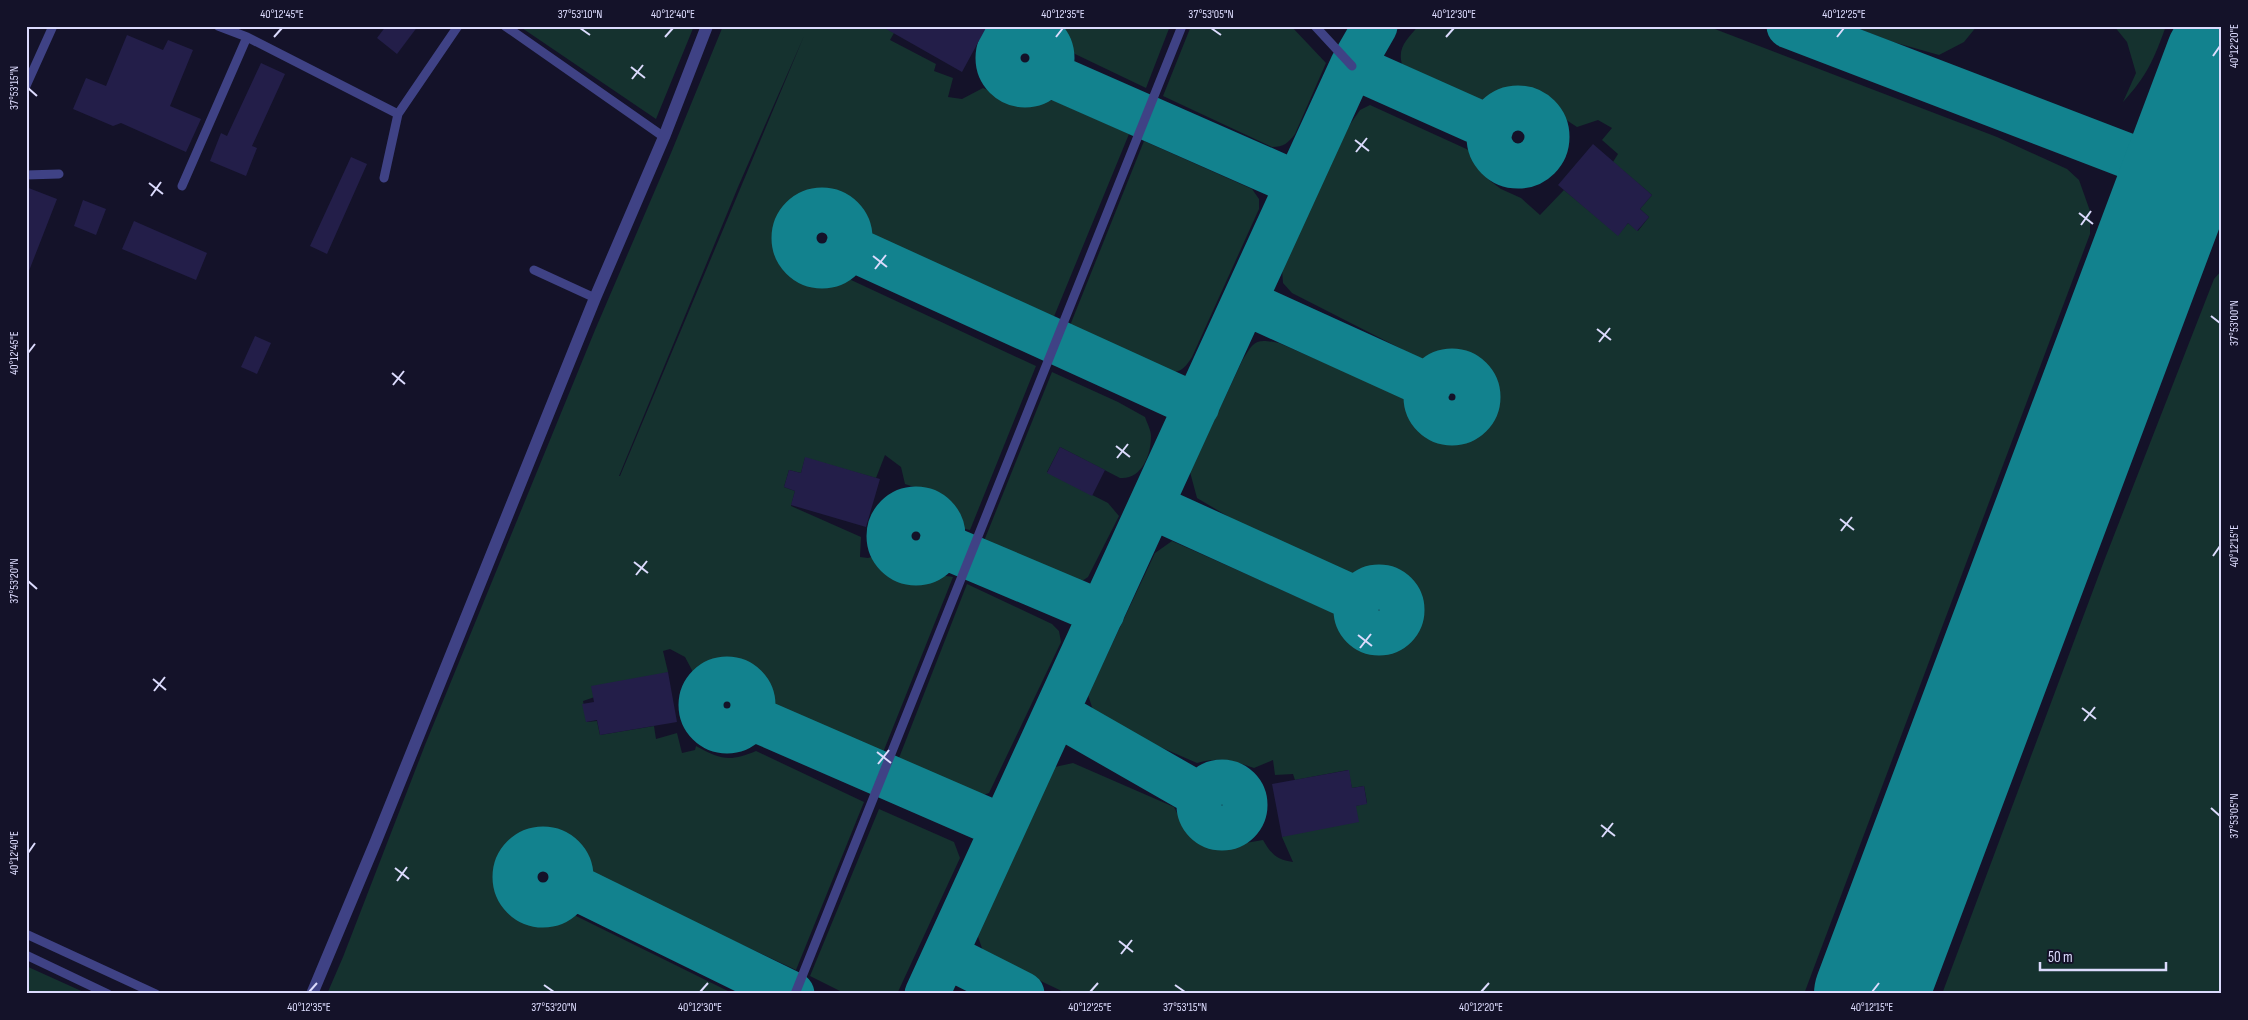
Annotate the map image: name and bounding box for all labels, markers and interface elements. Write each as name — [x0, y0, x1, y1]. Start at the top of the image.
text: 40°12'45"E — [260, 7, 304, 22]
text: 37°53'10"N — [558, 7, 602, 22]
text: 40°12'40"E — [651, 7, 695, 22]
text: 40°12'35"E — [1041, 7, 1085, 22]
text: 37°53'05"N — [1188, 7, 1234, 22]
text: 40°12'30"E — [1432, 7, 1476, 22]
text: 40°12'25"E — [1822, 7, 1866, 22]
text: 40°12'20"E — [2227, 24, 2242, 68]
text: 37°53'15"N — [7, 66, 22, 110]
text: 37°53'00"N — [2227, 300, 2242, 346]
text: 40°12'45"E — [7, 331, 22, 375]
text: 40°12'15"E — [2227, 525, 2242, 567]
text: 37°53'20"N — [7, 558, 22, 604]
text: 37°53'05"N — [2227, 793, 2242, 839]
text: 40°12'40"E — [7, 831, 22, 875]
scale bar — [2040, 940, 2167, 972]
text: 50 m — [2048, 948, 2073, 967]
text: 40°12'35"E — [287, 1000, 331, 1015]
text: 37°53'20"N — [531, 1000, 577, 1015]
text: 40°12'30"E — [678, 1000, 722, 1015]
text: 40°12'25"E — [1068, 1000, 1112, 1015]
text: 37°53'15"N — [1163, 1000, 1207, 1015]
text: 40°12'20"E — [1459, 1000, 1503, 1015]
text: 40°12'15"E — [1851, 1000, 1893, 1015]

